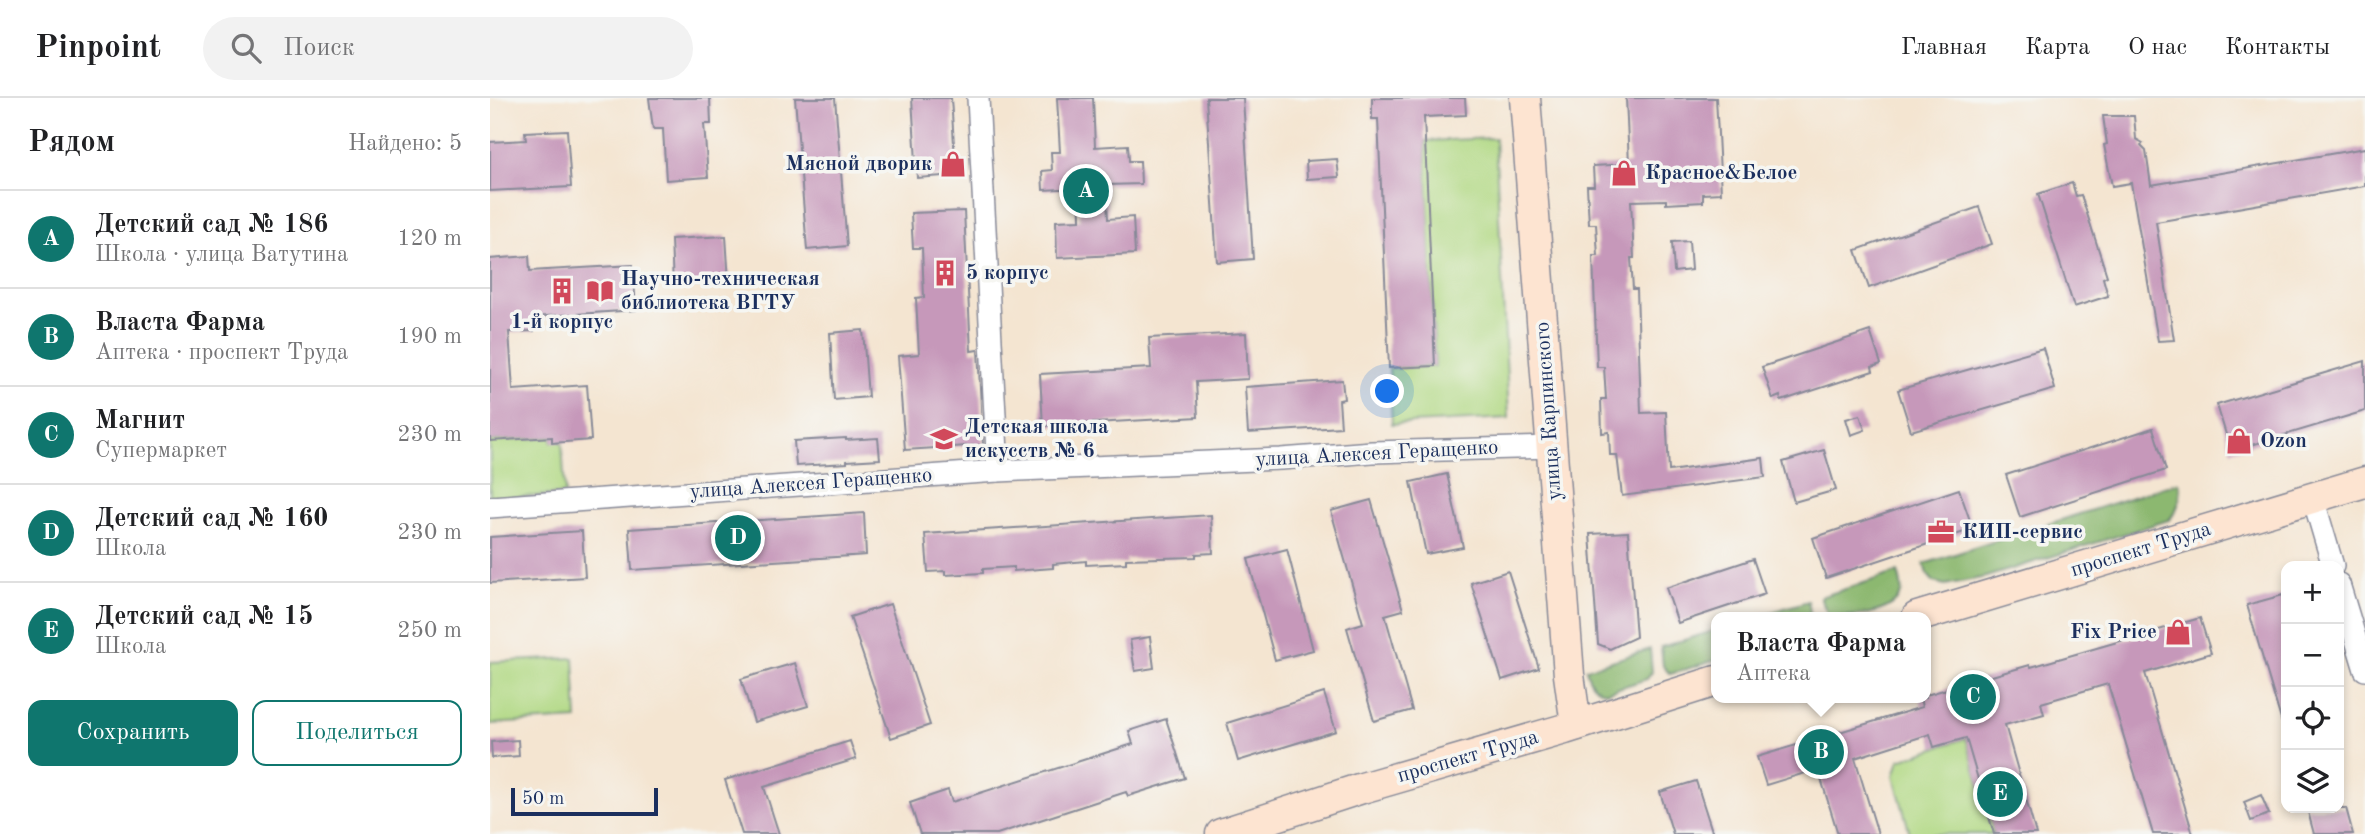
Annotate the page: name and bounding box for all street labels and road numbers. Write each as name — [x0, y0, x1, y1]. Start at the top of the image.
street label: улица Карпинского — [1532, 321, 1566, 501]
street label: улица Алексея Геращенко — [1255, 437, 1499, 471]
street label: улица Алексея Геращенко — [689, 465, 933, 503]
street label: проспект Труда — [2068, 519, 2214, 581]
street label: проспект Труда — [1395, 727, 1541, 787]

